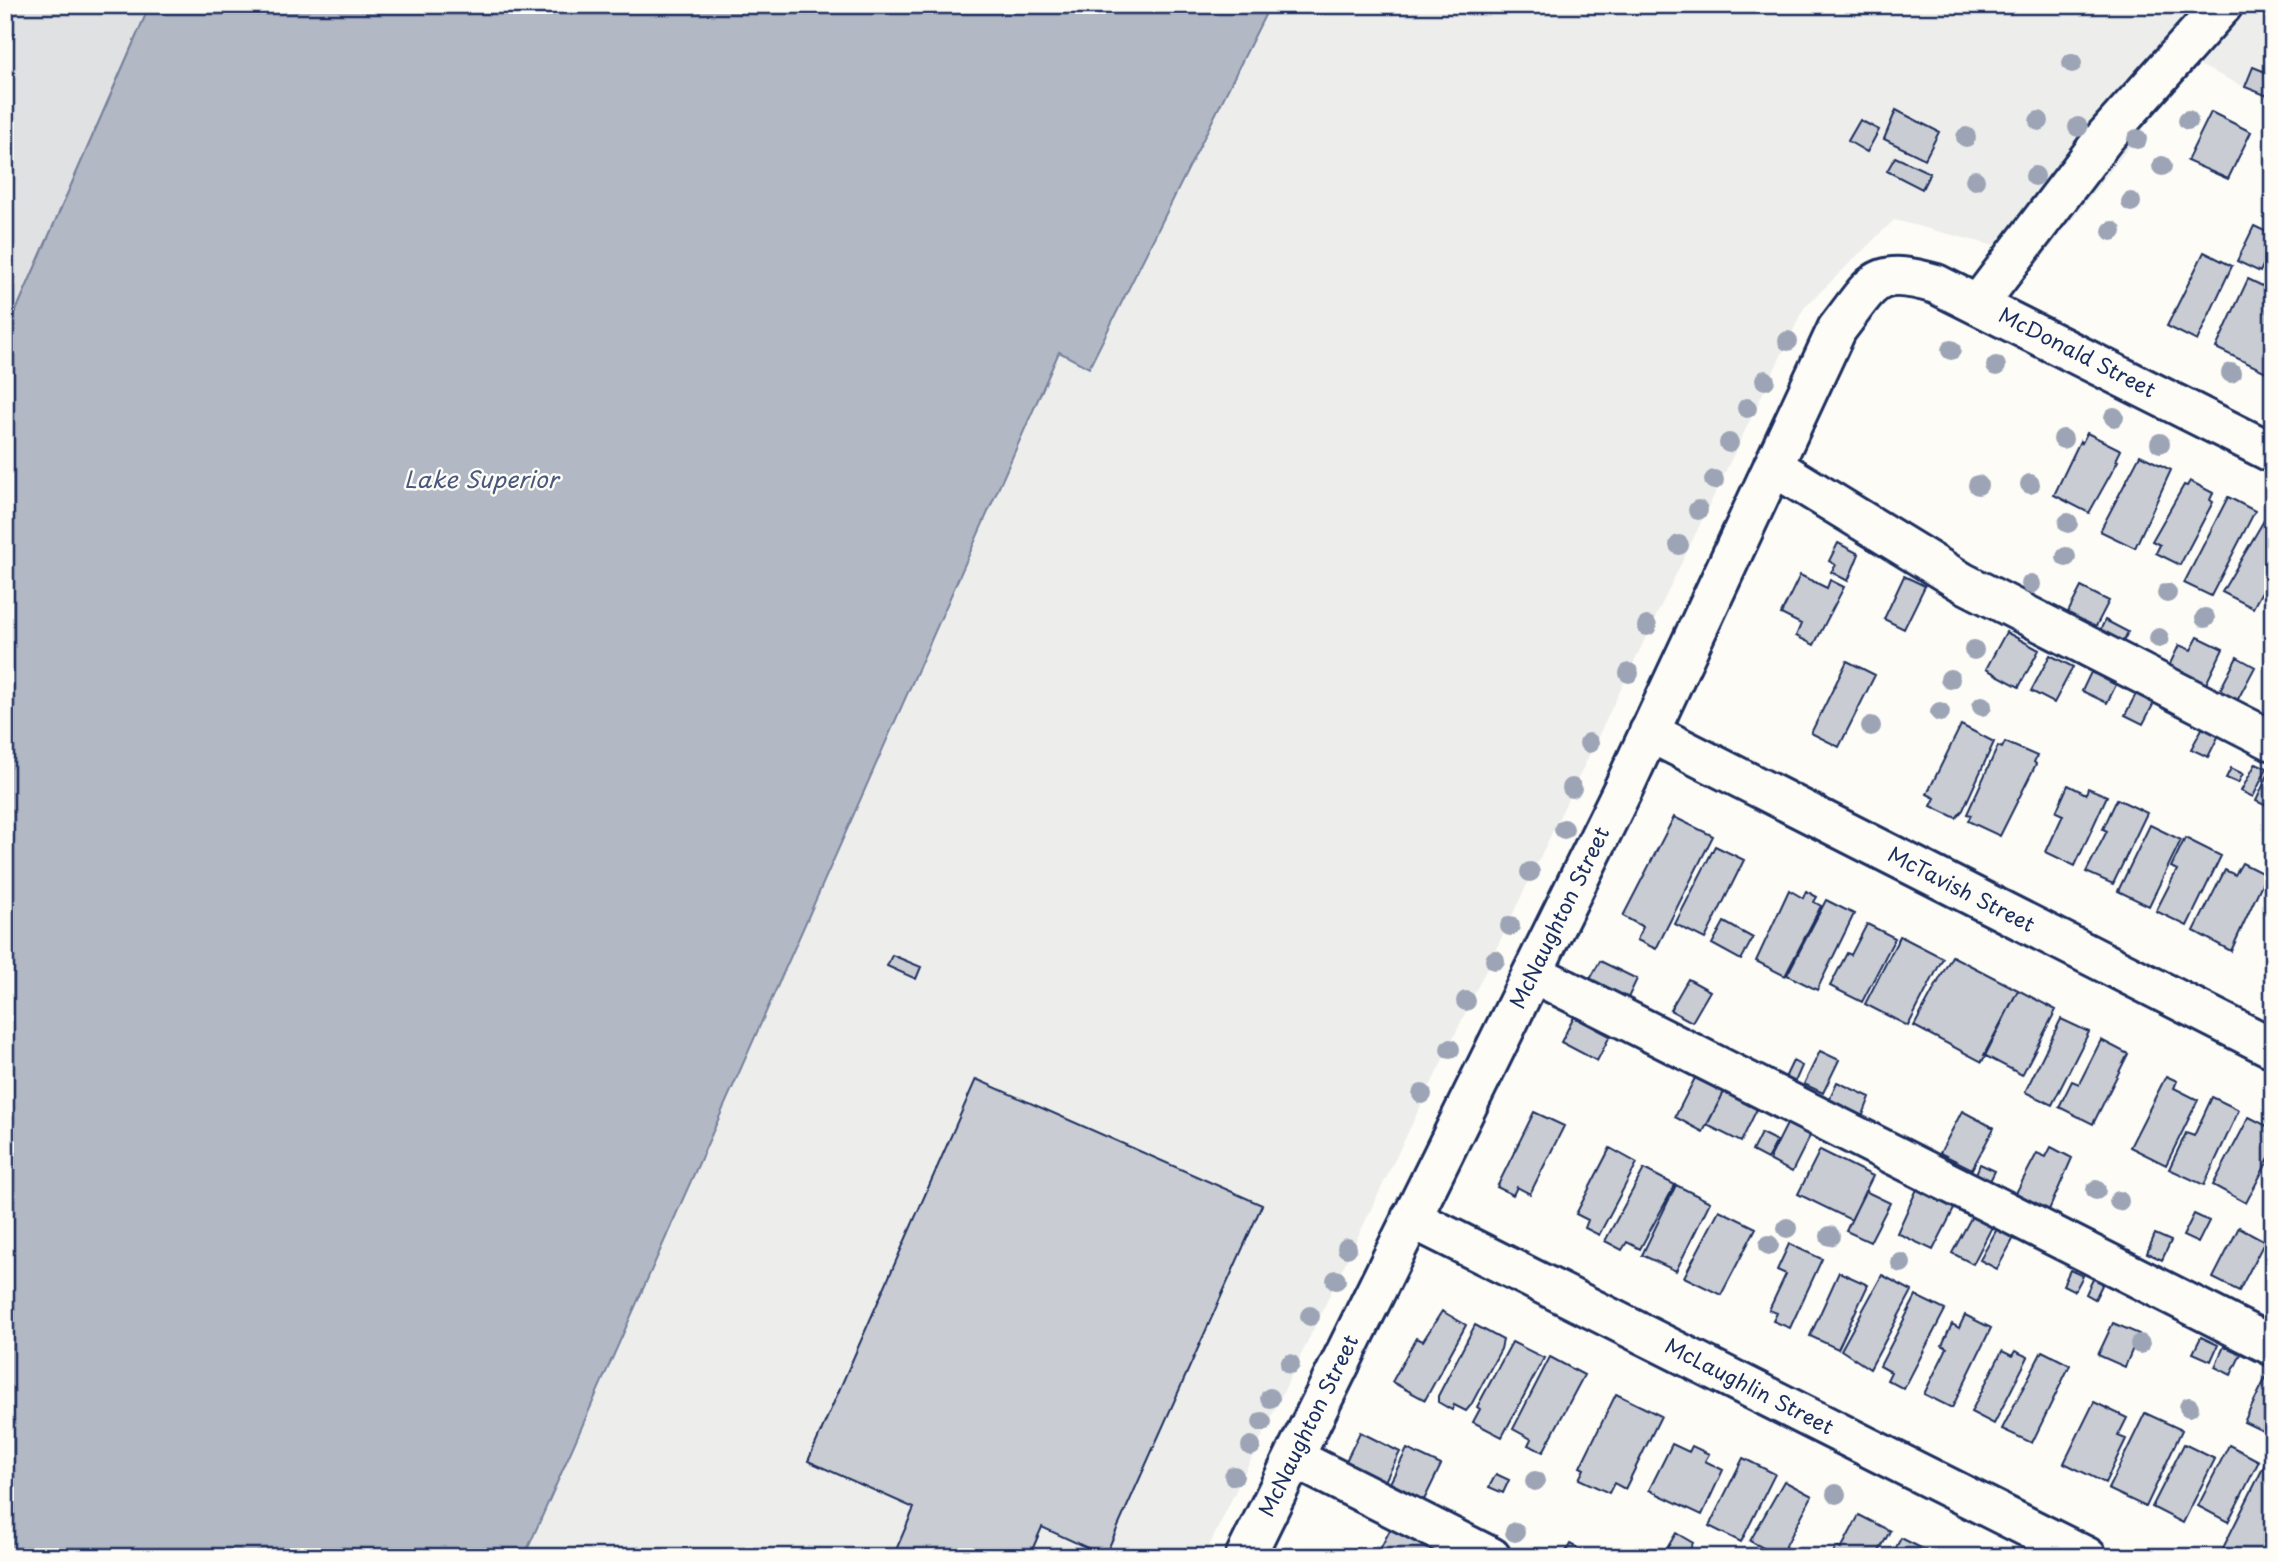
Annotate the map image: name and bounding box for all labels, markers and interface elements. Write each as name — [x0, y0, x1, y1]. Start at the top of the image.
street label: McDonald Street — [1994, 298, 2162, 405]
water label: Lake Superior — [404, 461, 561, 496]
street label: McNaughton Street — [1500, 821, 1616, 1014]
street label: McTavish Street — [1883, 837, 2041, 939]
street label: McNaughton Street — [1249, 1329, 1365, 1522]
street label: McLaughlin Street — [1660, 1329, 1840, 1442]

